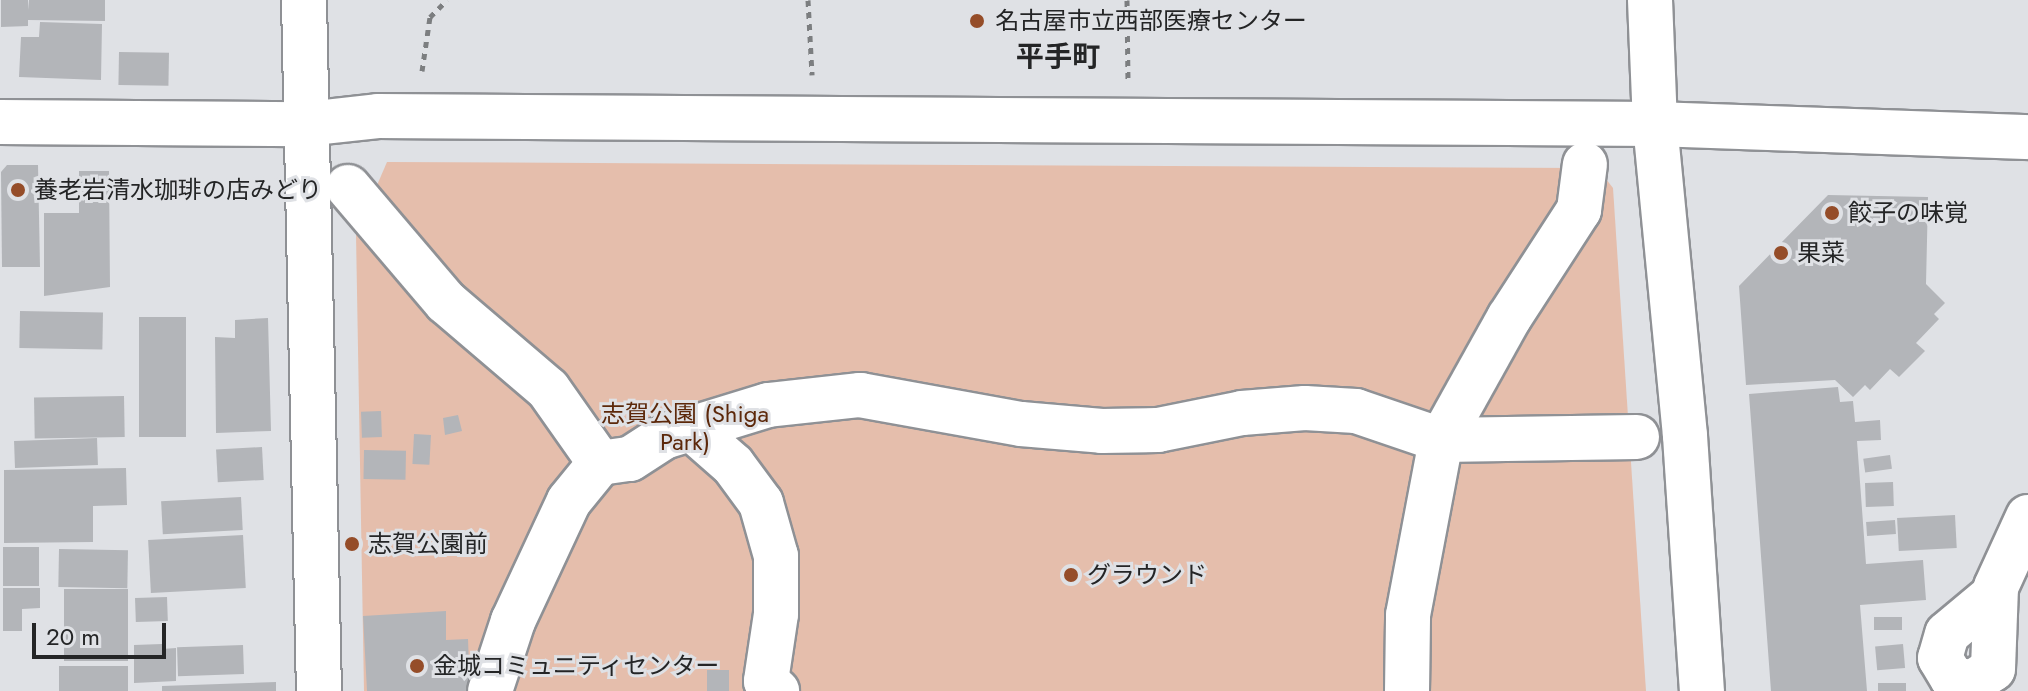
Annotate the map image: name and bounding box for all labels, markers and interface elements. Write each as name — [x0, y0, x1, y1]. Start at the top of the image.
place label: 名古屋市立西部医療センター — [995, 7, 1307, 35]
marker: 名古屋市立西部医療センター — [966, 10, 988, 32]
district label: 平手町 — [1016, 40, 1100, 74]
place label: 養老岩清水珈琲の店みどり — [34, 176, 322, 204]
marker: 養老岩清水珈琲の店みどり — [9, 181, 27, 199]
place label: 餃子の味覚 — [1848, 199, 1968, 227]
marker: 餃子の味覚 — [1823, 204, 1841, 222]
place label: 果菜 — [1797, 239, 1845, 267]
marker: 果菜 — [1772, 244, 1790, 262]
park label: 志賀公園 (Shiga Park) — [601, 400, 769, 456]
place label: 志賀公園前 — [368, 530, 488, 558]
marker: 志賀公園前 — [343, 535, 361, 553]
place label: グラウンド — [1087, 561, 1207, 589]
marker: グラウンド — [1062, 566, 1080, 584]
scale bar — [36, 607, 170, 657]
text: 20 m — [46, 619, 100, 654]
place label: 金城コミュニティセンター — [433, 652, 721, 680]
marker: 金城コミュニティセンター — [408, 657, 426, 675]

